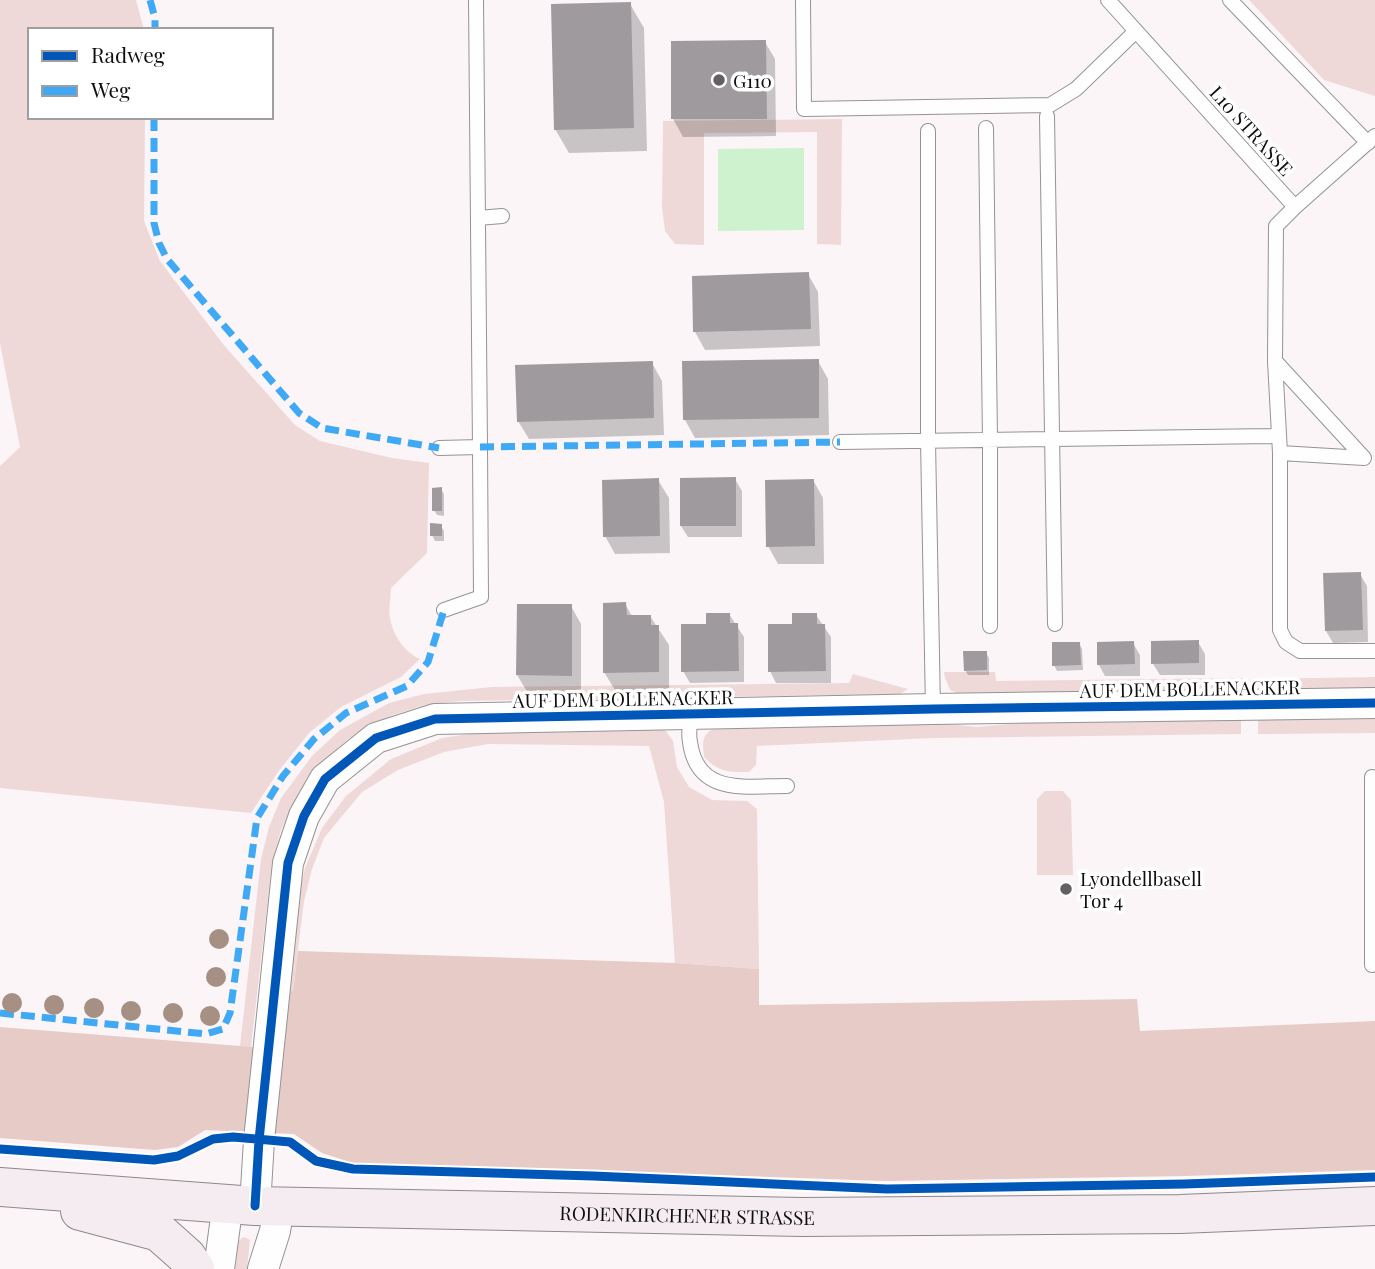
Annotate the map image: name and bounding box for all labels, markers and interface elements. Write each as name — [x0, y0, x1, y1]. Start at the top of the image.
legend — [28, 28, 273, 119]
text: Radweg — [91, 40, 165, 68]
place label: G110 — [733, 67, 772, 93]
marker: G110 — [711, 72, 727, 88]
text: Weg — [90, 75, 130, 103]
street label: L10 STRASSE — [1205, 79, 1299, 181]
street label: AUF DEM BOLLENACKER — [1078, 673, 1301, 703]
street label: AUF DEM BOLLENACKER — [511, 683, 734, 713]
place label: Lyondellbasell Tor 4 — [1080, 865, 1202, 913]
marker: Lyondellbasell Tor 4 — [1058, 881, 1074, 897]
street label: RODENKIRCHENER STRASSE — [559, 1199, 815, 1230]

